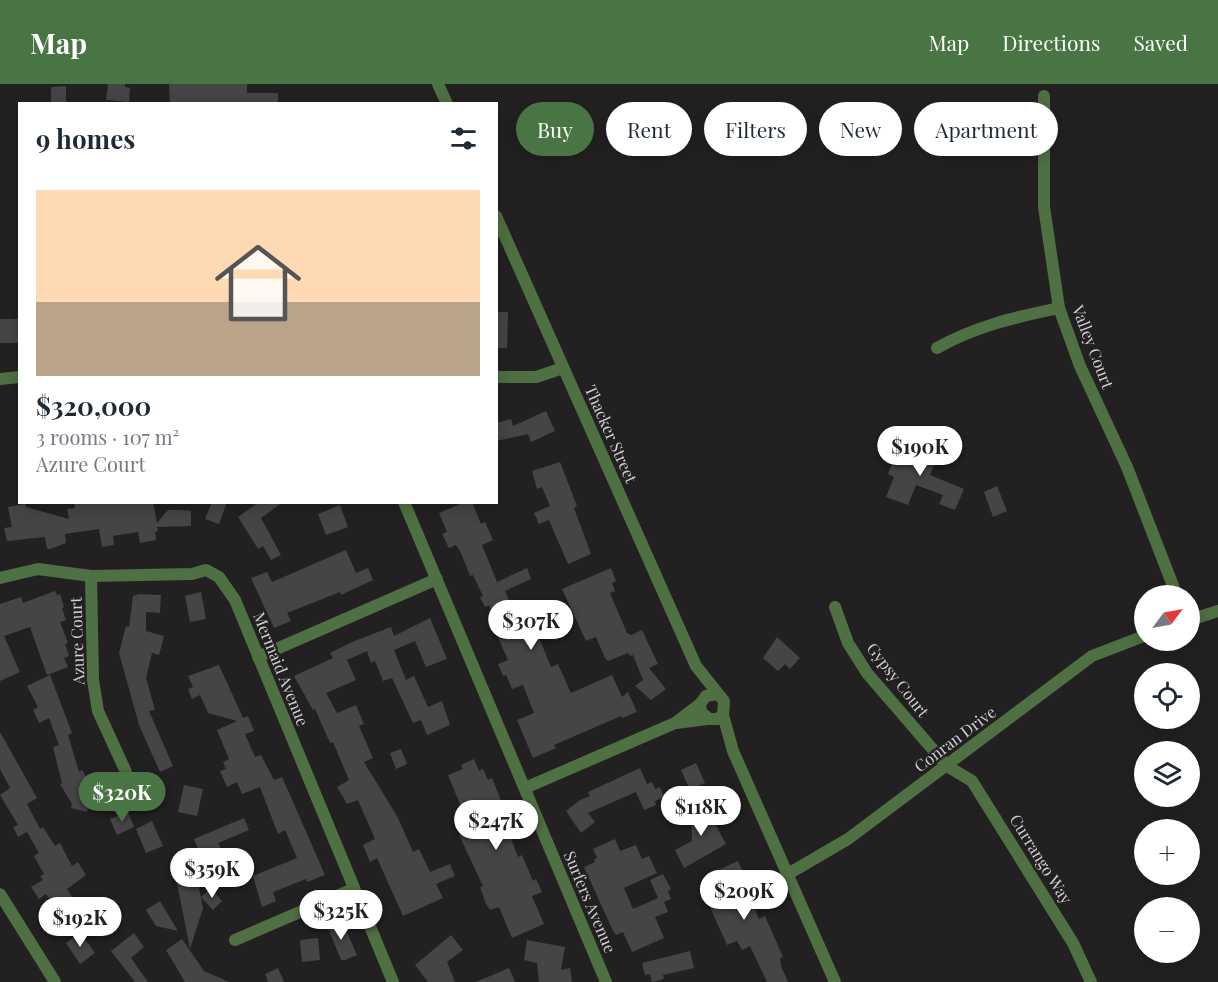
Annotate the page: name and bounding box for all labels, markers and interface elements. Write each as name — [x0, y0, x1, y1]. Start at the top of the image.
text: Map — [30, 24, 87, 61]
text: Map — [928, 28, 969, 56]
text: Directions — [1002, 28, 1100, 56]
text: Saved — [1133, 28, 1188, 56]
chip: Buy — [516, 102, 594, 156]
chip: Rent — [606, 102, 692, 156]
chip: Filters — [704, 102, 807, 156]
chip: New — [819, 102, 902, 156]
chip: Apartment — [914, 102, 1058, 156]
text: 9 homes — [36, 121, 135, 156]
icon: filters — [447, 122, 480, 155]
icon: home — [204, 229, 312, 337]
street label: Valley Court — [1068, 301, 1119, 392]
street label: Thacker Street — [580, 381, 643, 486]
text: $320,000 — [36, 388, 151, 423]
text: 3 rooms · 107 m² — [36, 423, 179, 450]
pin: $190K — [878, 426, 962, 477]
text: $190K — [891, 432, 949, 459]
text: Azure Court — [36, 450, 146, 477]
north arrow — [1134, 585, 1200, 651]
map controls — [1134, 585, 1200, 963]
street label: Azure Court — [64, 596, 89, 686]
pin: $307K — [489, 600, 573, 651]
text: $307K — [502, 606, 560, 633]
street label: Mermaid Avenue — [249, 609, 314, 729]
street label: Gypsy Court — [863, 638, 934, 722]
button: locate — [1134, 663, 1200, 729]
street label: Conran Drive — [910, 701, 1000, 776]
button: layers — [1134, 741, 1200, 807]
pin: $320K — [80, 772, 164, 823]
text: $320K — [93, 778, 151, 805]
pin: $118K — [659, 786, 743, 837]
text: $118K — [675, 792, 727, 819]
pin: $247K — [454, 800, 538, 851]
text: $247K — [468, 806, 524, 833]
street label: Currango Way — [1005, 810, 1077, 908]
button: + — [1134, 819, 1200, 885]
pin: $359K — [170, 848, 254, 899]
street label: Surfers Avenue — [560, 848, 621, 956]
text: $359K — [184, 854, 240, 881]
pin: $209K — [702, 870, 786, 921]
text: $209K — [714, 876, 774, 903]
pin: $325K — [299, 890, 383, 941]
text: $325K — [313, 896, 369, 923]
pin: $192K — [38, 897, 122, 948]
button: − — [1134, 897, 1200, 963]
text: $192K — [53, 903, 107, 930]

